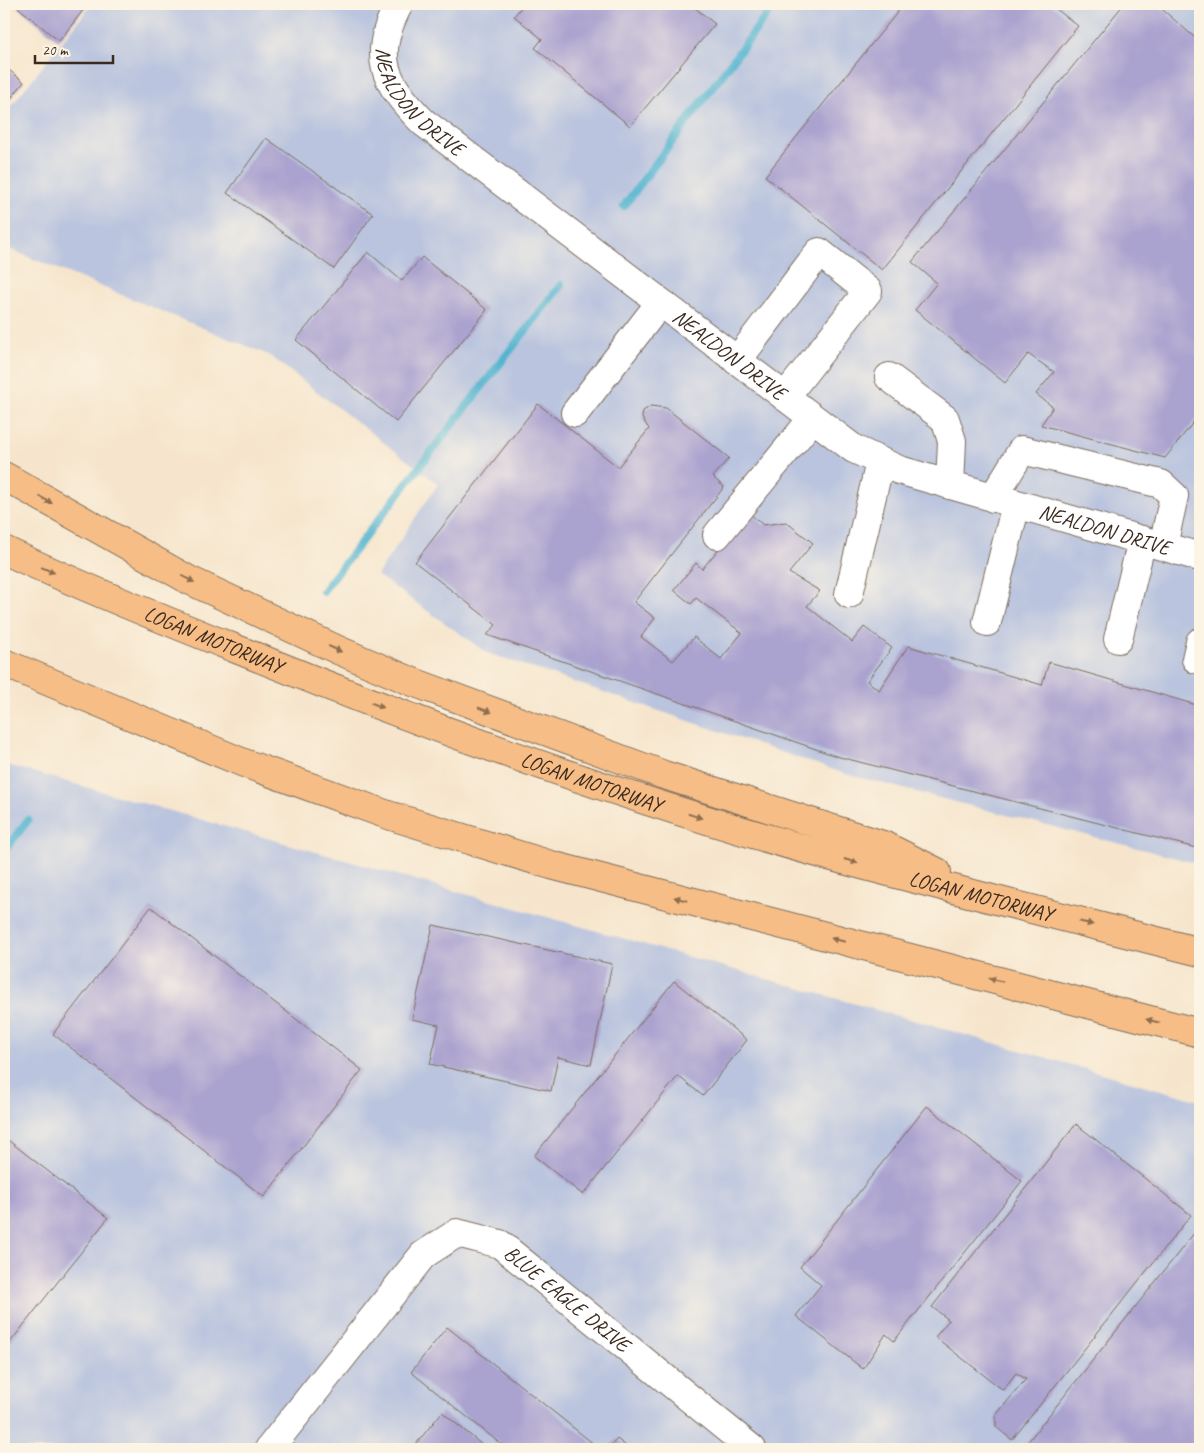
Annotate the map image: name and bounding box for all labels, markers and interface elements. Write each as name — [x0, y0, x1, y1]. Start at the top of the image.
scale bar — [35, 32, 112, 64]
text: 20 m — [42, 41, 69, 60]
street label: NEALDON DRIVE — [371, 47, 471, 163]
street label: NEALDON DRIVE — [668, 303, 793, 407]
one-way arrow — [39, 496, 52, 505]
street label: NEALDON DRIVE — [1036, 498, 1176, 561]
one-way arrow — [41, 566, 55, 574]
one-way arrow — [181, 575, 195, 583]
street label: LOGAN MOTORWAY — [140, 600, 290, 681]
one-way arrow — [328, 645, 342, 653]
one-way arrow — [369, 701, 384, 709]
one-way arrow — [478, 706, 493, 714]
street label: LOGAN MOTORWAY — [518, 746, 669, 819]
one-way arrow — [688, 812, 703, 820]
one-way arrow — [844, 858, 859, 866]
street label: LOGAN MOTORWAY — [907, 865, 1059, 928]
one-way arrow — [673, 895, 689, 903]
one-way arrow — [1078, 919, 1093, 927]
one-way arrow — [831, 935, 846, 943]
one-way arrow — [988, 976, 1003, 984]
one-way arrow — [1146, 1017, 1161, 1025]
street label: BLUE EAGLE DRIVE — [499, 1240, 637, 1359]

